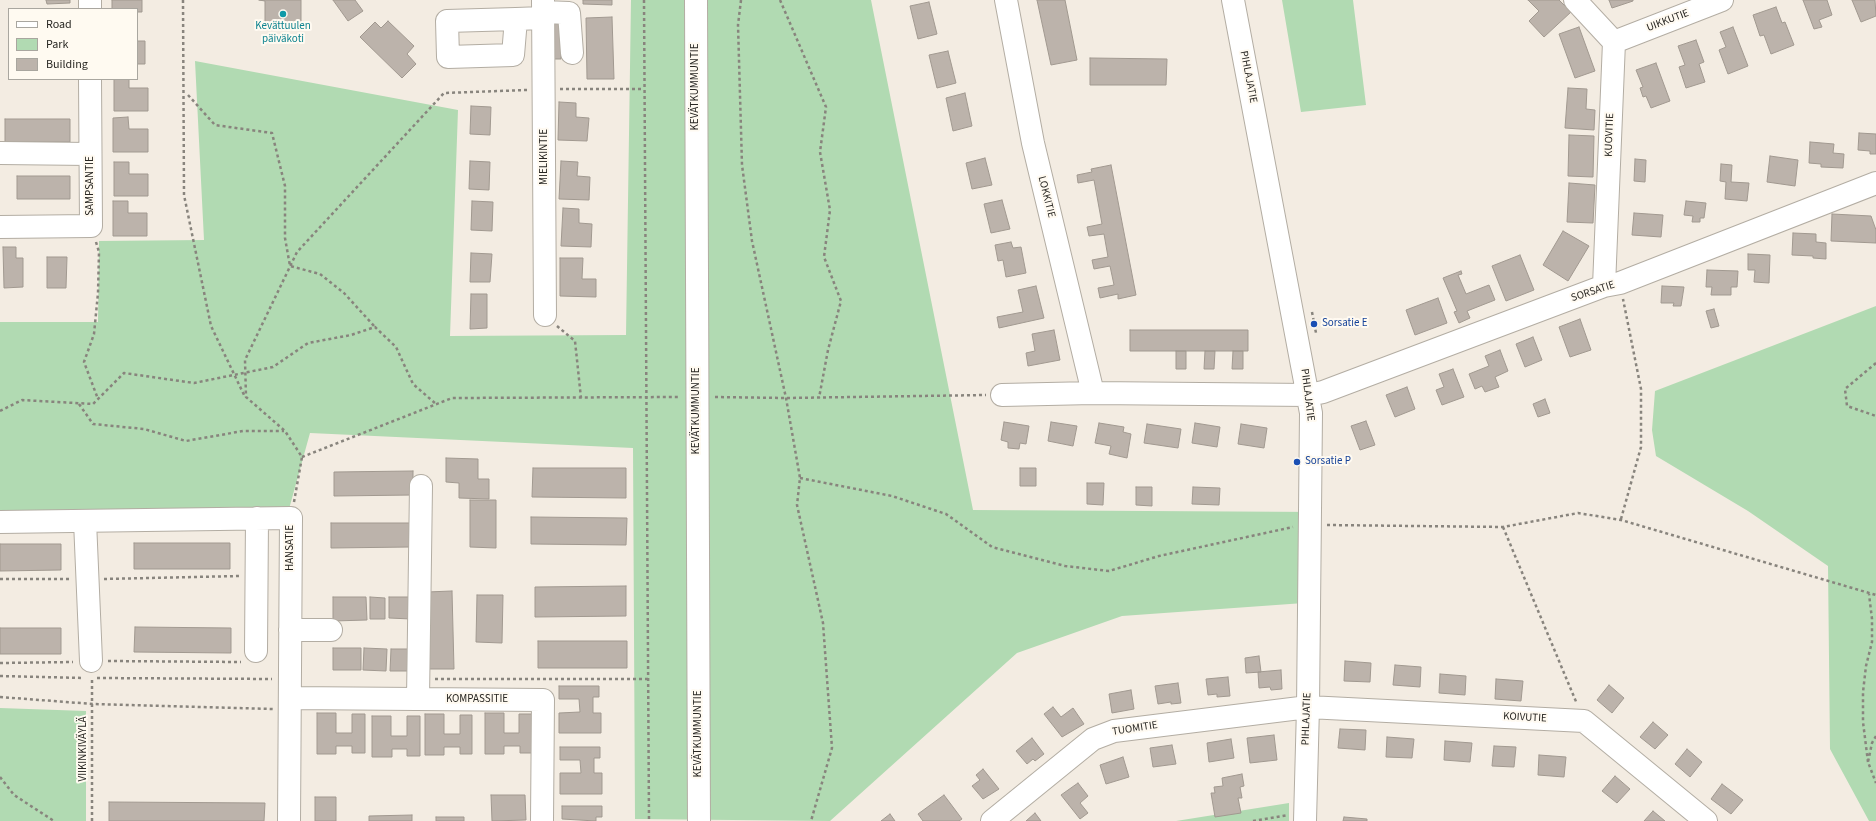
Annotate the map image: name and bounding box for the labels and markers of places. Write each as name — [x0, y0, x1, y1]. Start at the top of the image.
marker: Kevättuulen päiväkoti — [278, 9, 288, 19]
place label: Kevättuulen päiväkoti — [255, 20, 311, 46]
place label: Sorsatie E — [1322, 317, 1367, 331]
marker: Sorsatie E — [1309, 319, 1319, 329]
place label: Sorsatie P — [1305, 455, 1351, 469]
marker: Sorsatie P — [1292, 457, 1302, 467]

